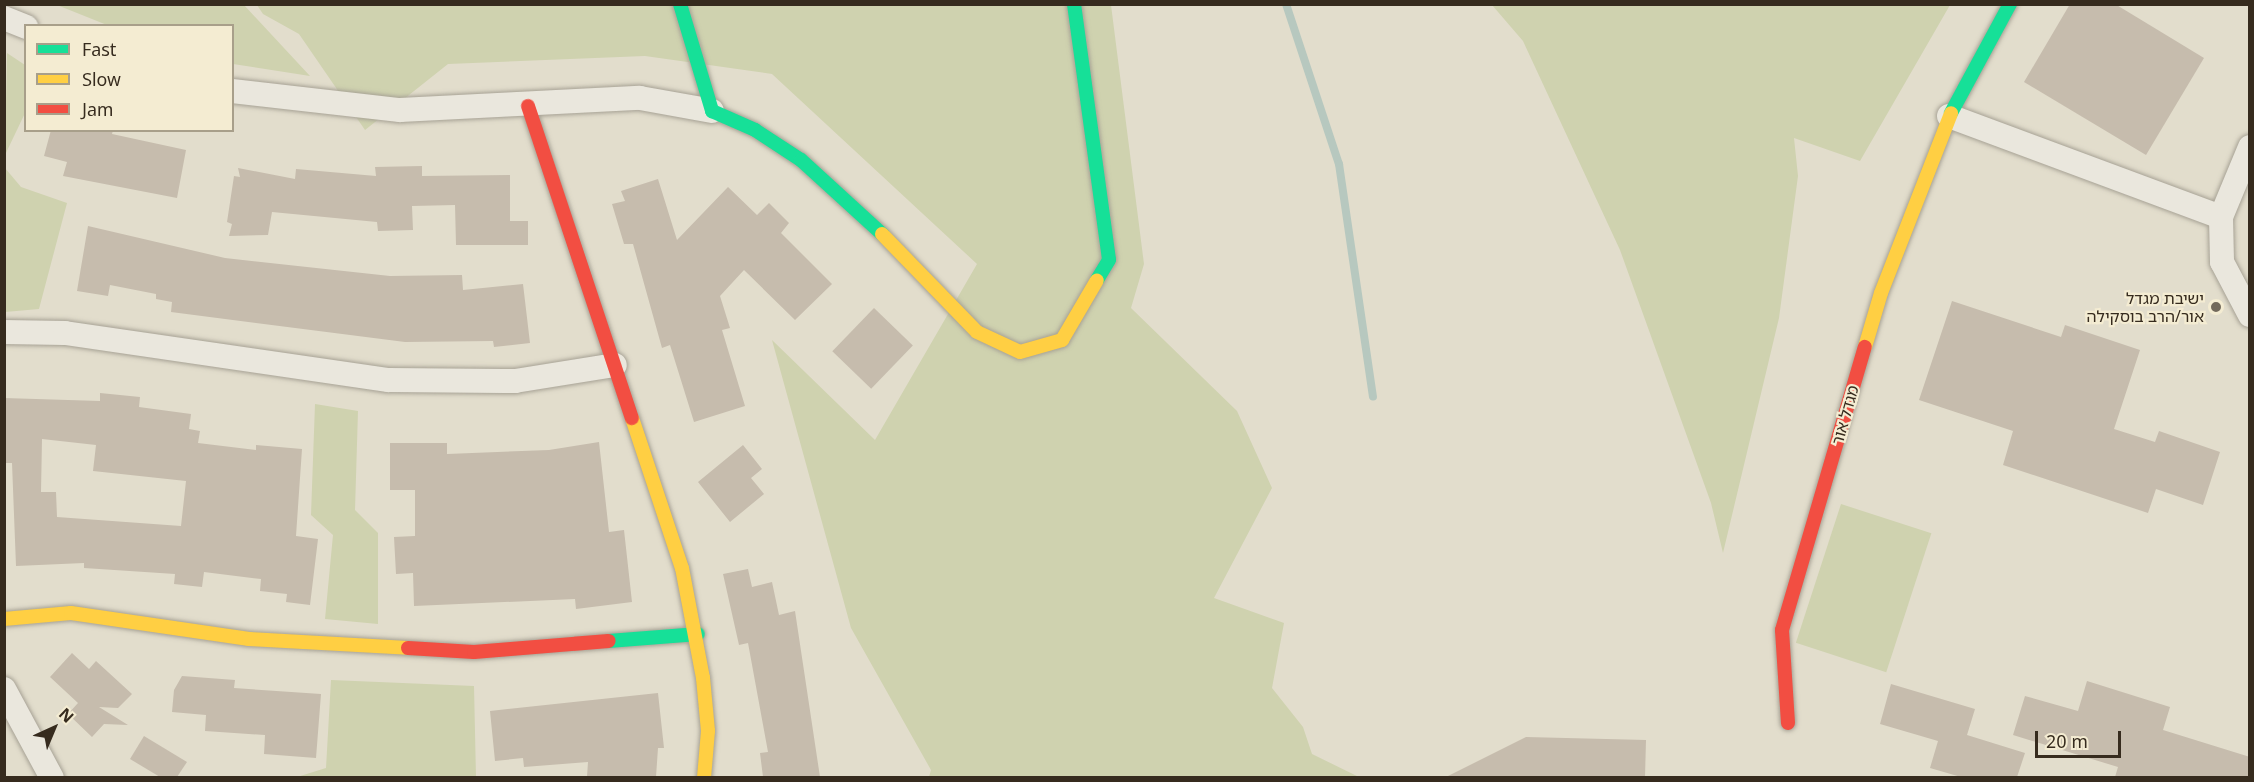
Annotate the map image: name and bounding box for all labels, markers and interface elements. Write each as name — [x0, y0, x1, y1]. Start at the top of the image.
legend — [24, 24, 234, 132]
text: Fast — [82, 37, 116, 61]
text: Slow — [82, 67, 121, 91]
text: Jam — [82, 97, 113, 121]
place label: ישיבת מגדל אור/הרב בוסקילה — [2087, 288, 2204, 326]
marker: ישיבת מגדל אור/הרב בוסקילה — [2209, 300, 2223, 314]
street label: מגדל אור — [1827, 383, 1863, 447]
north arrow — [24, 698, 84, 758]
text: N — [54, 703, 79, 727]
scale bar — [2038, 719, 2124, 757]
text: 20 m — [2046, 729, 2088, 753]

